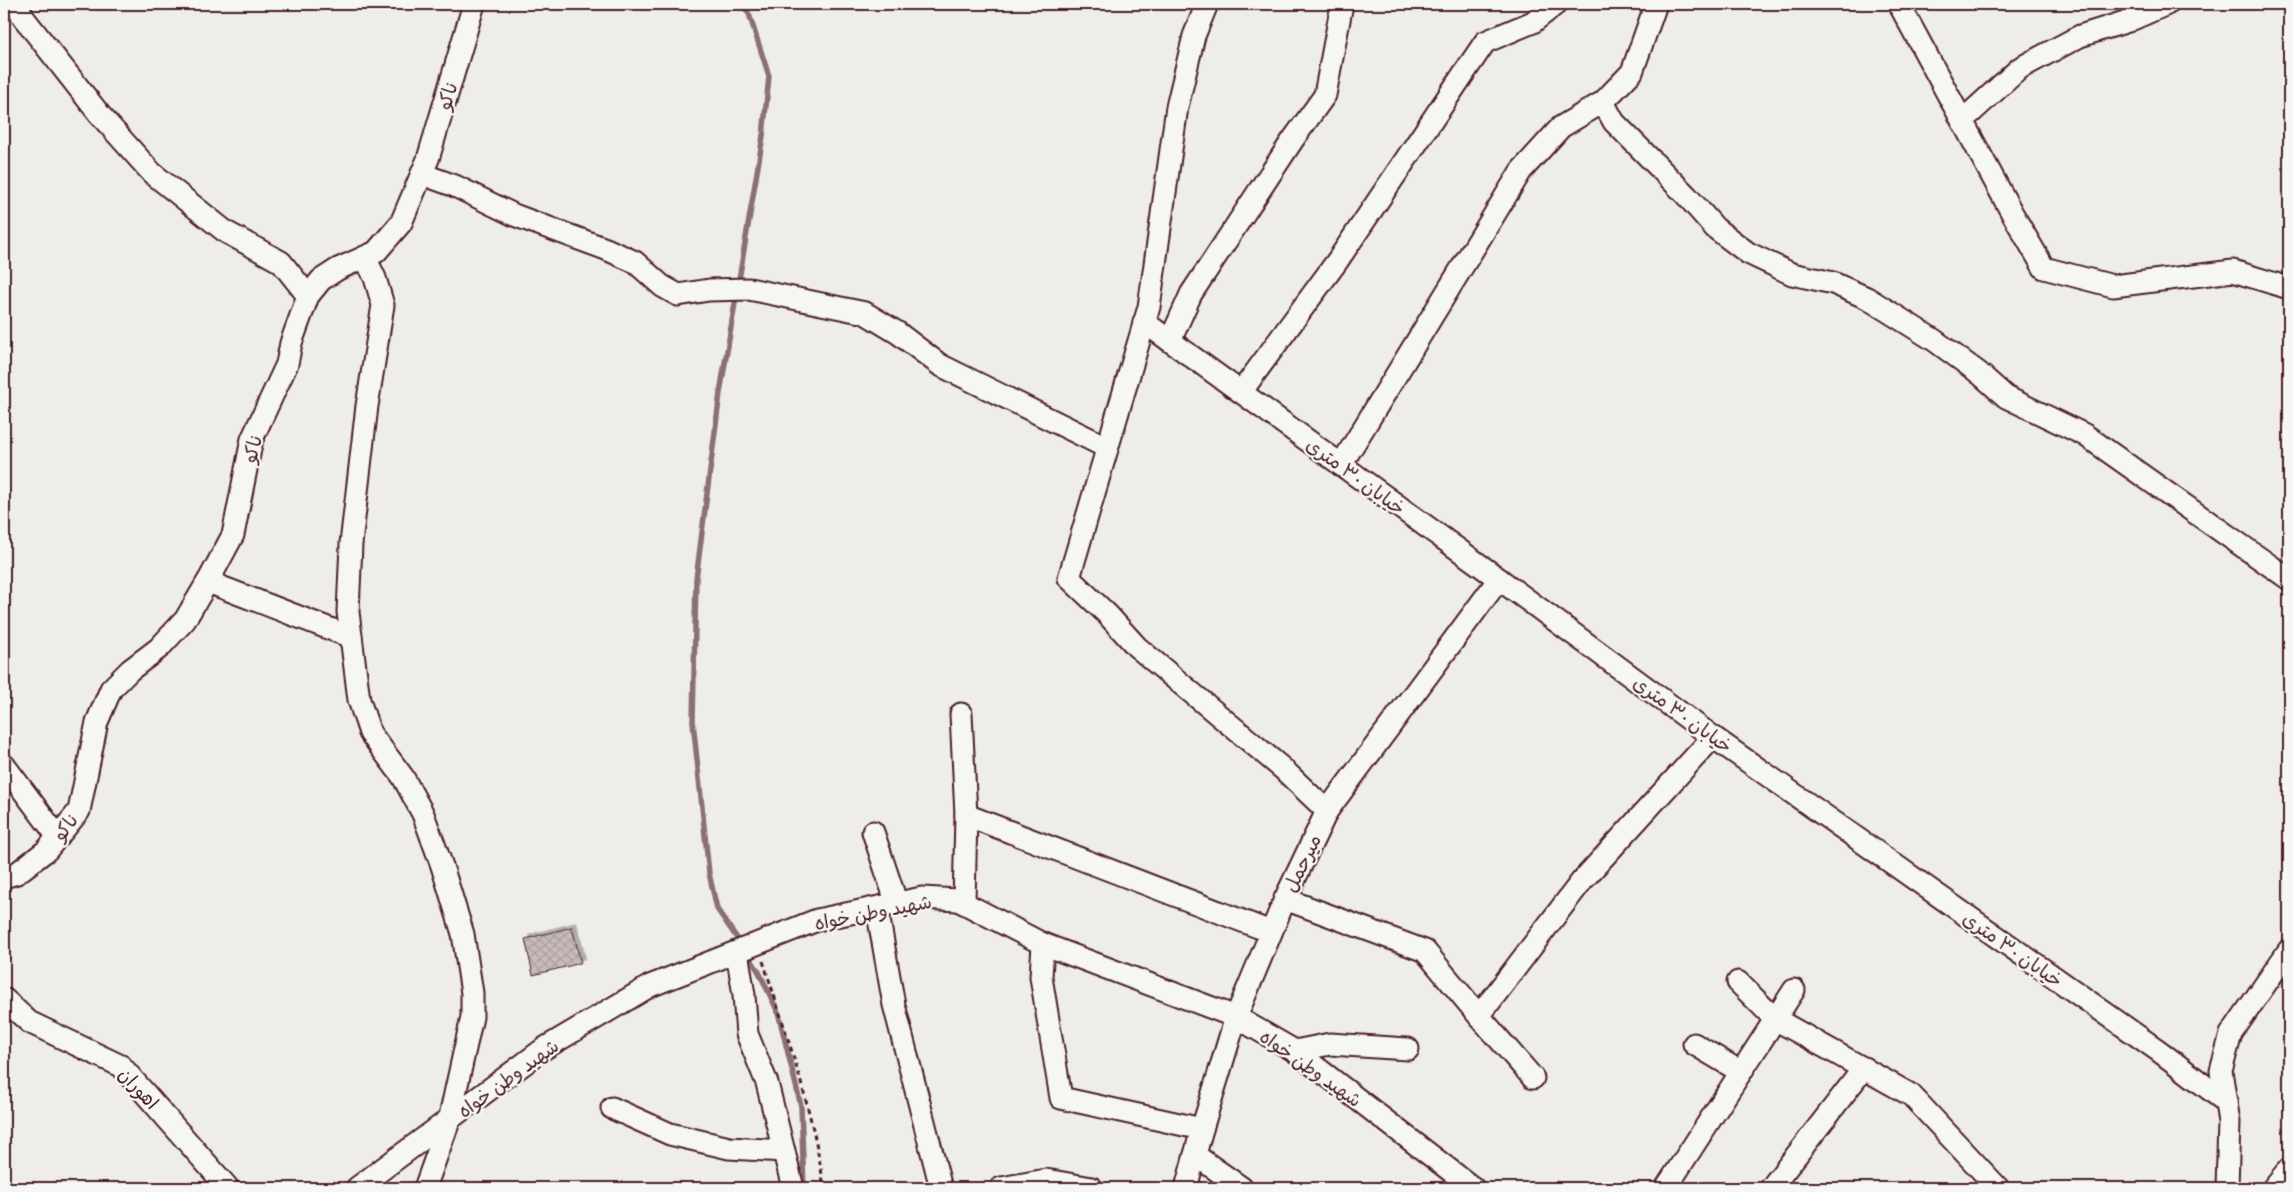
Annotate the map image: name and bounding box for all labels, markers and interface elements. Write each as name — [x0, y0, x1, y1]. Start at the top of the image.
street label: ناکو — [430, 79, 463, 115]
street label: خیابان ۳۰ متری — [1301, 431, 1411, 521]
street label: ناکو — [235, 432, 268, 468]
street label: خیابان ۳۰ متری — [1628, 669, 1738, 759]
street label: ناکو — [45, 808, 84, 847]
street label: میرحمل — [1277, 830, 1327, 896]
street label: شهید وطن خواه — [812, 888, 934, 936]
street label: خیابان ۳۰ متری — [1958, 905, 2068, 993]
street label: شهید وطن خواه — [1255, 1023, 1367, 1113]
street label: شهید وطن خواه — [452, 1032, 564, 1124]
street label: اهوران — [113, 1061, 165, 1115]

